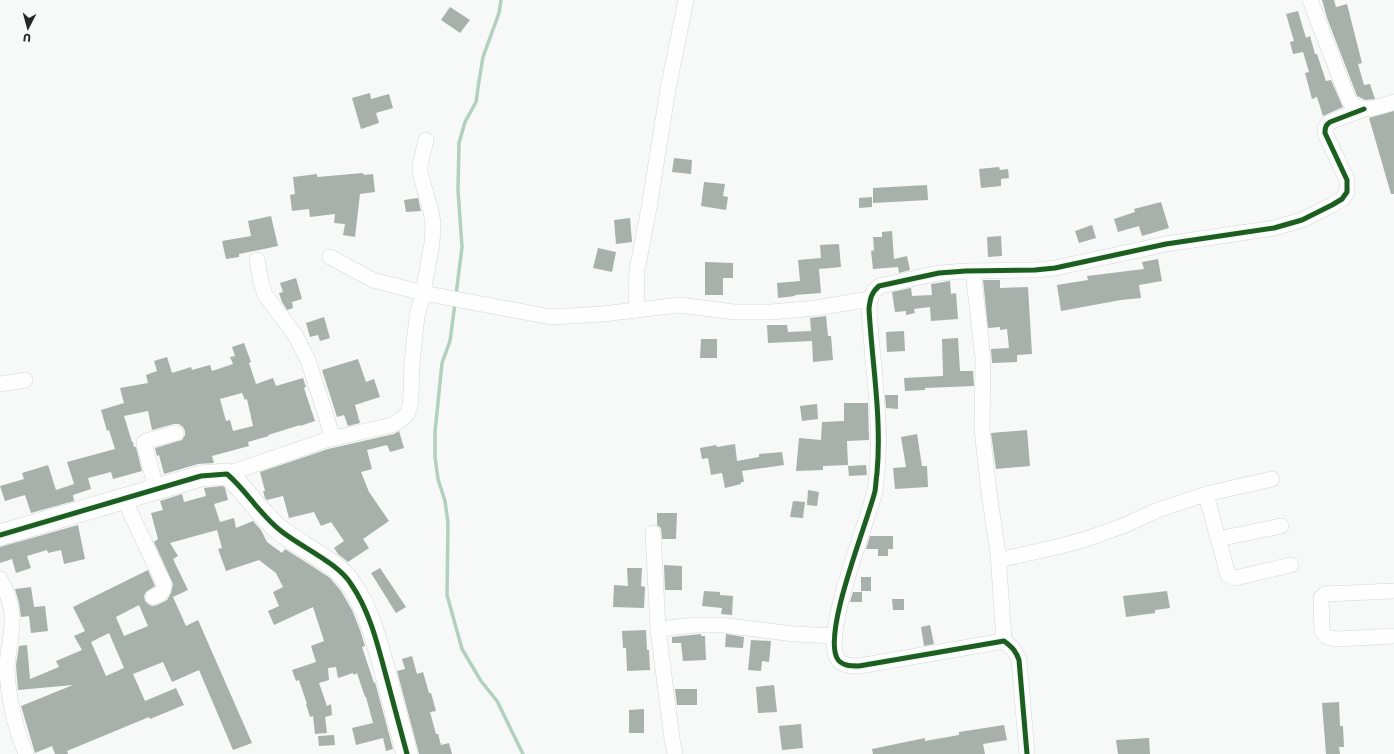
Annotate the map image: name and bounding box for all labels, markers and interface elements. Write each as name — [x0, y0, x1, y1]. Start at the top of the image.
north arrow — [8, 8, 48, 48]
text: U — [22, 30, 32, 46]

